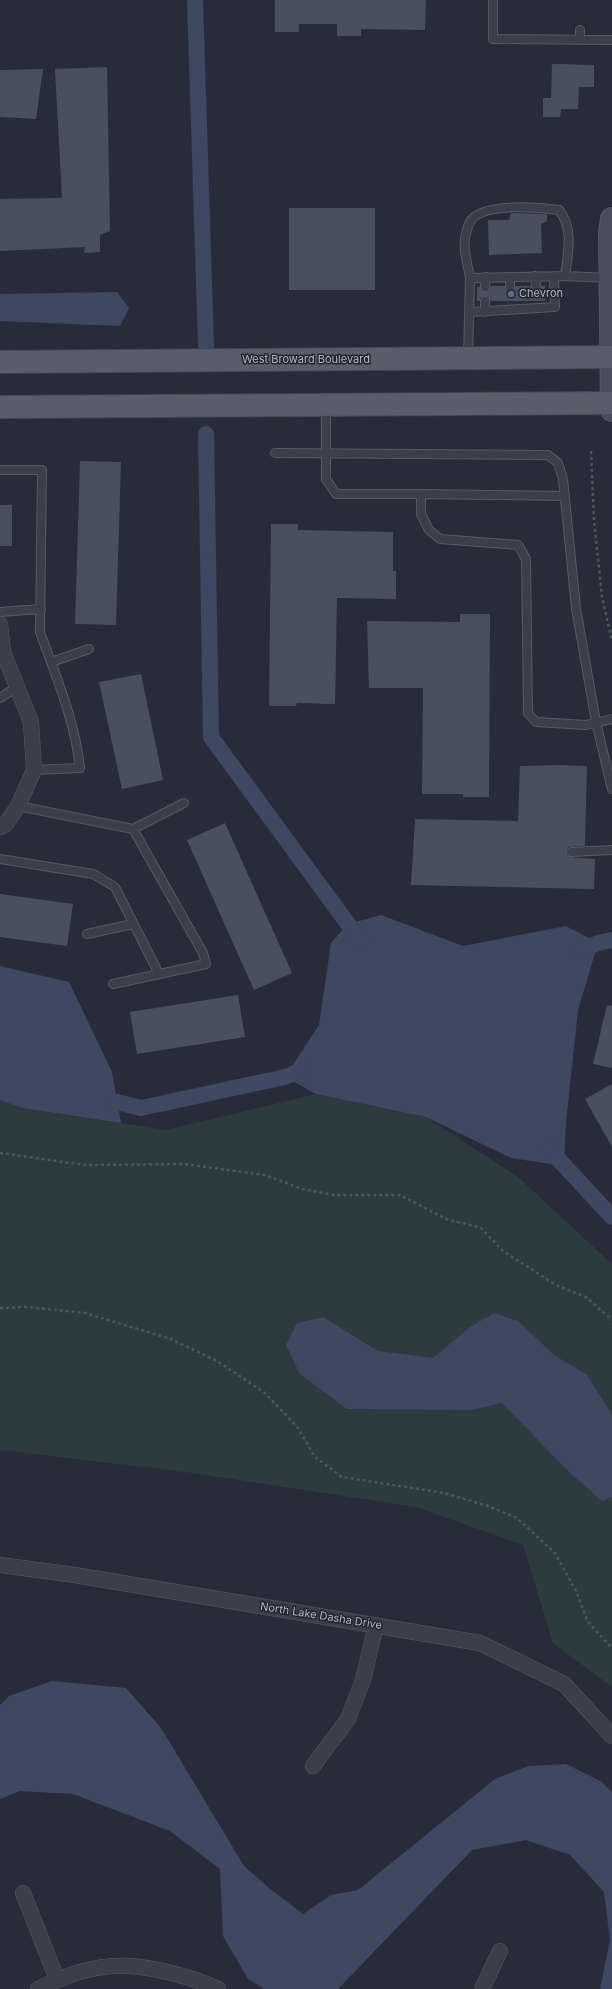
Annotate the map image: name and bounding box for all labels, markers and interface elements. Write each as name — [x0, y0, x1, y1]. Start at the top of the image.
place label: Chevron — [519, 287, 563, 301]
marker: Chevron — [506, 289, 516, 299]
street label: West Broward Boulevard — [242, 353, 370, 367]
street label: North Lake Dasha Drive — [259, 1600, 383, 1632]

